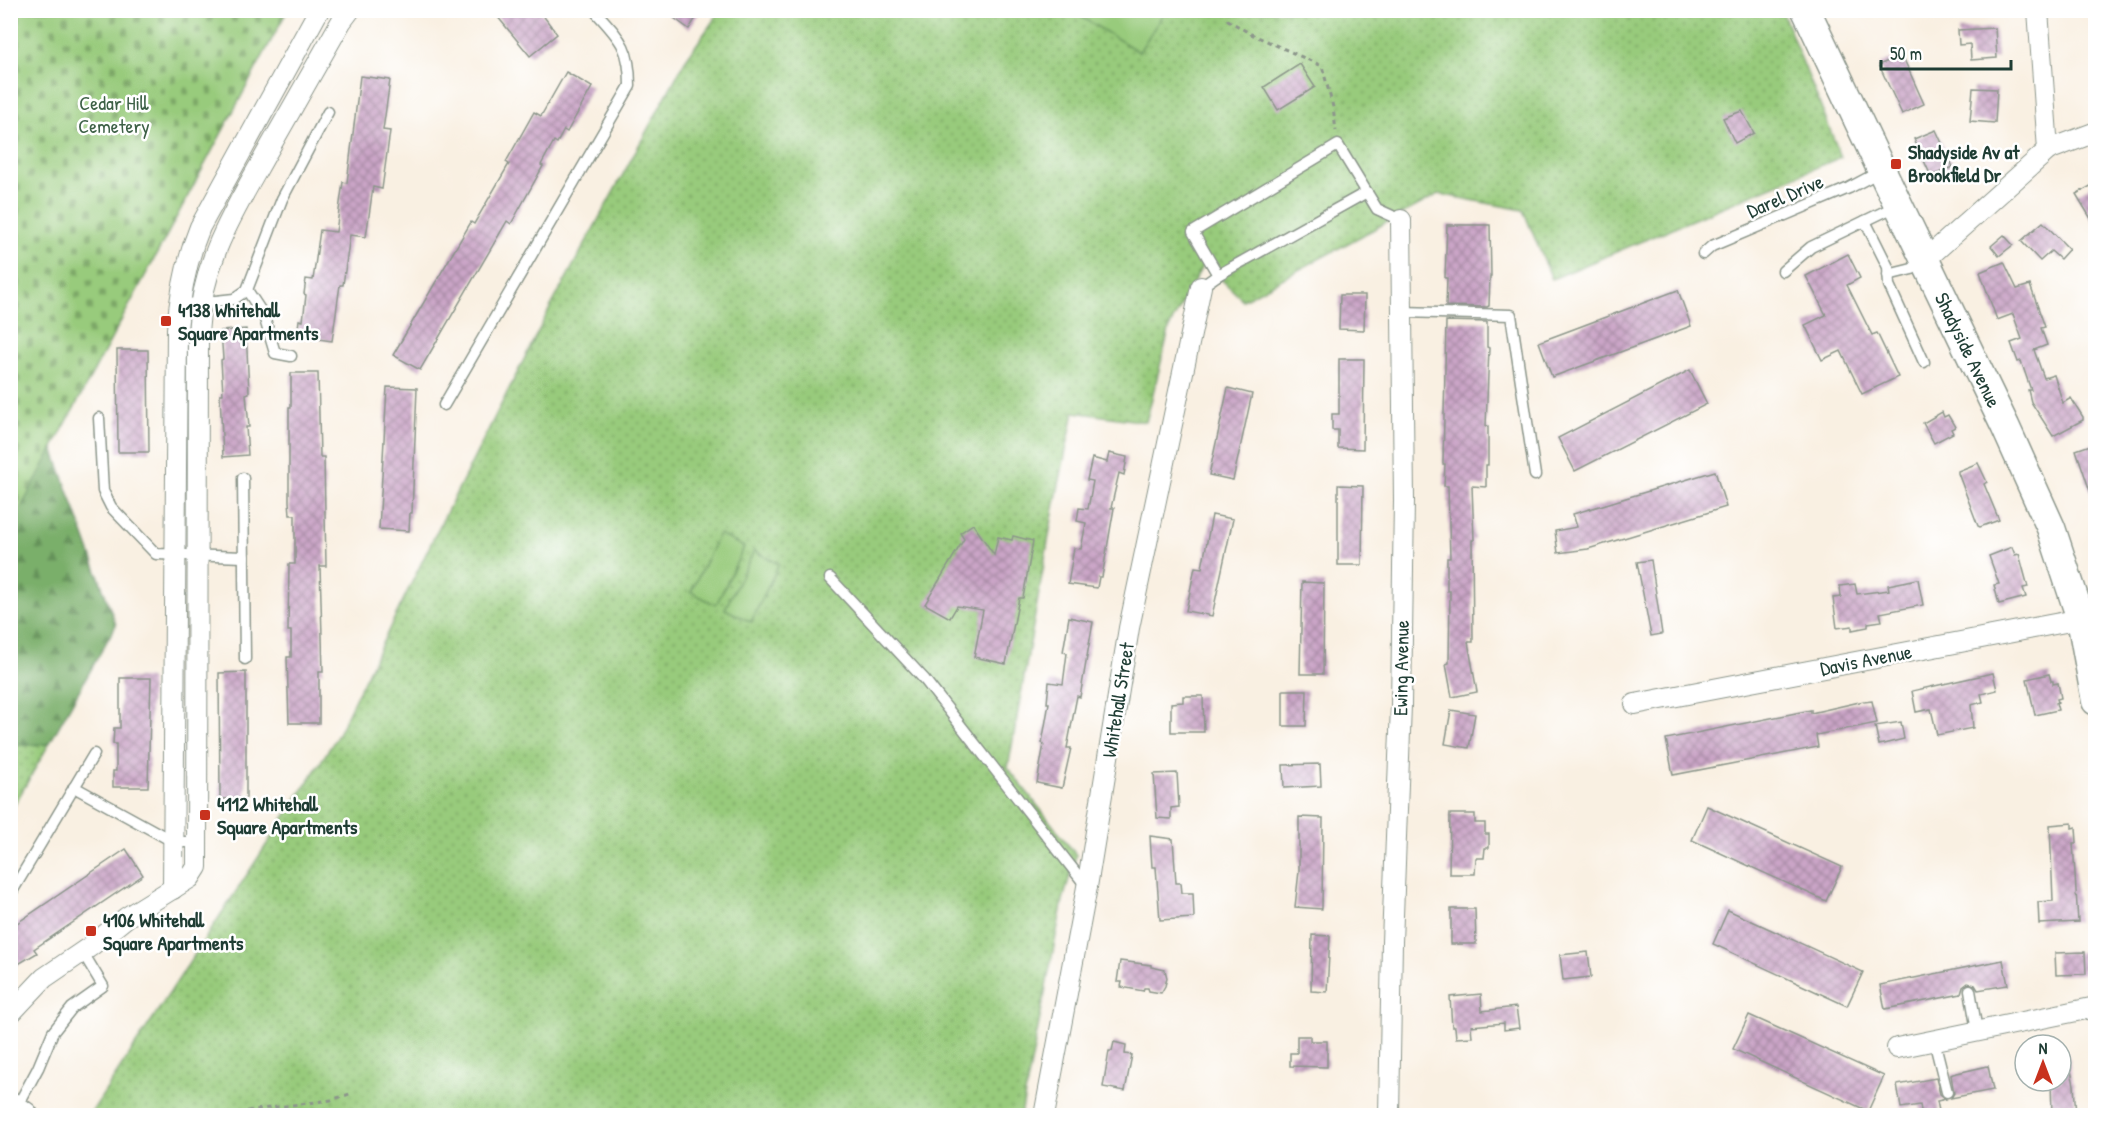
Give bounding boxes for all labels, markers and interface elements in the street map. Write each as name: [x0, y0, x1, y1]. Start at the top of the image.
scale bar: [1881, 33, 2012, 71]
text: 50 m: [1890, 41, 1922, 66]
park label: Cedar Hill Cemetery: [78, 89, 150, 139]
place label: Shadyside Av at Brookfield Dr: [1908, 138, 2020, 188]
marker: Shadyside Av at Brookfield Dr: [1889, 157, 1903, 171]
street label: Darel Drive: [1742, 167, 1827, 224]
street label: Shadyside Avenue: [1929, 288, 2008, 412]
place label: 4138 Whitehall Square Apartments: [178, 296, 319, 347]
marker: 4138 Whitehall Square Apartments: [159, 314, 173, 328]
street label: Ewing Avenue: [1386, 620, 1415, 716]
street label: Davis Avenue: [1818, 637, 1914, 682]
street label: Whitehall Street: [1095, 639, 1140, 759]
place label: 4112 Whitehall Square Apartments: [217, 790, 358, 841]
marker: 4112 Whitehall Square Apartments: [198, 808, 212, 822]
place label: 4106 Whitehall Square Apartments: [103, 906, 244, 957]
marker: 4106 Whitehall Square Apartments: [84, 924, 98, 938]
north arrow: [2013, 1033, 2073, 1093]
text: N: [2039, 1037, 2048, 1059]

